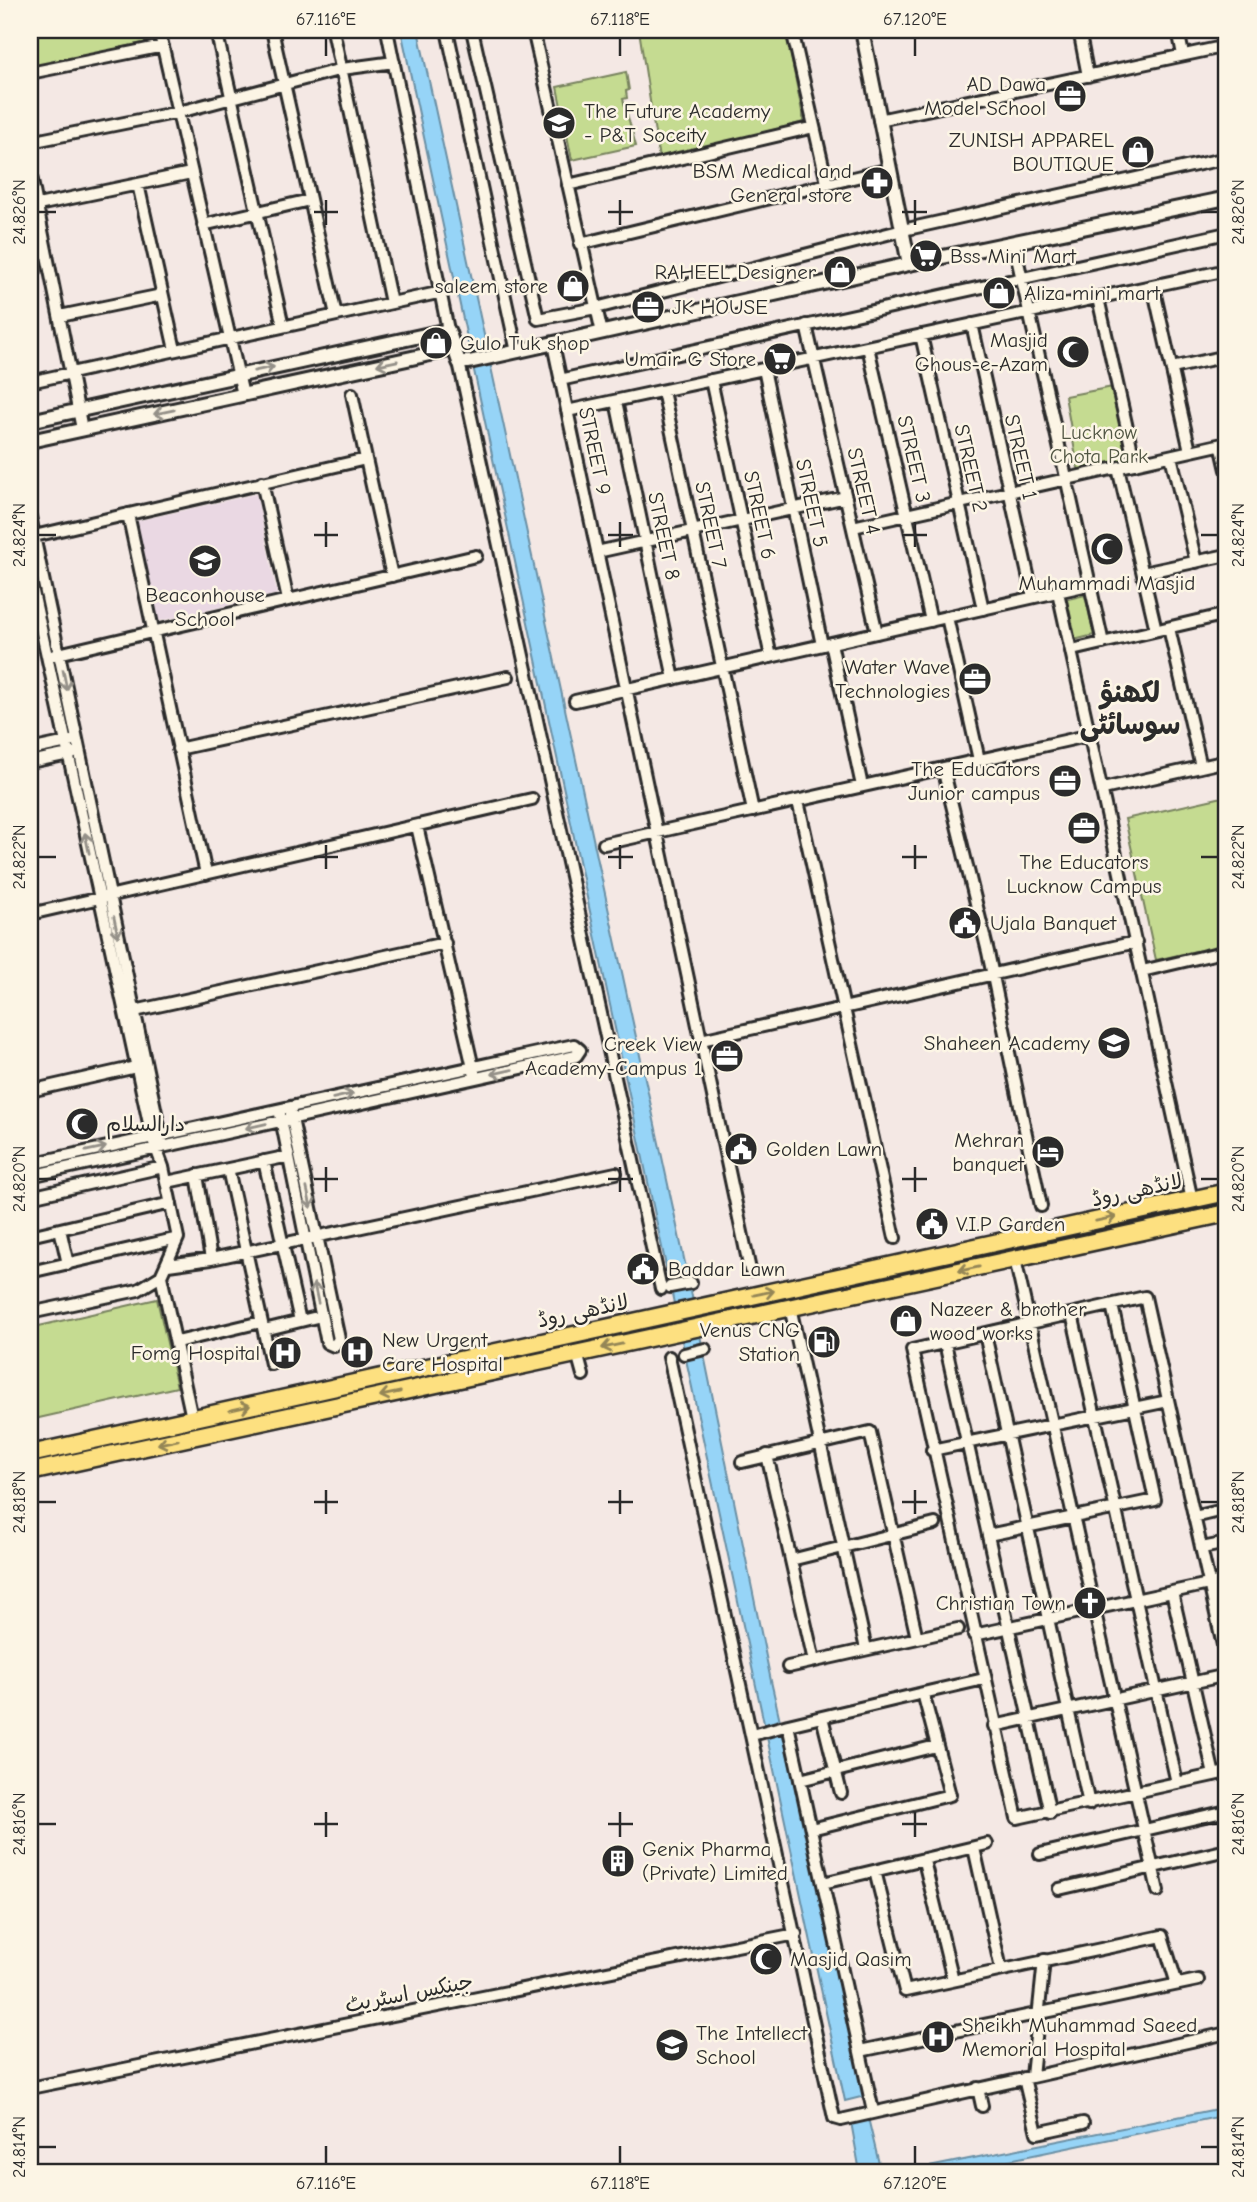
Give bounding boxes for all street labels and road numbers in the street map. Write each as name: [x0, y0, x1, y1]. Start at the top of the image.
street label: STREET 9: [574, 405, 616, 497]
street label: STREET 1: [1000, 412, 1042, 502]
street label: STREET 3: [892, 413, 936, 505]
street label: STREET 2: [949, 422, 993, 514]
street label: STREET 4: [842, 445, 886, 537]
street label: STREET 5: [791, 457, 833, 549]
street label: STREET 6: [739, 469, 781, 561]
street label: STREET 7: [690, 479, 732, 571]
street label: STREET 8: [643, 490, 685, 582]
street label: لانڈھی روڈ: [1089, 1169, 1185, 1213]
street label: لانڈھی روڈ: [535, 1290, 631, 1334]
street label: جینکس اسٹریٹ: [343, 1969, 475, 2017]

